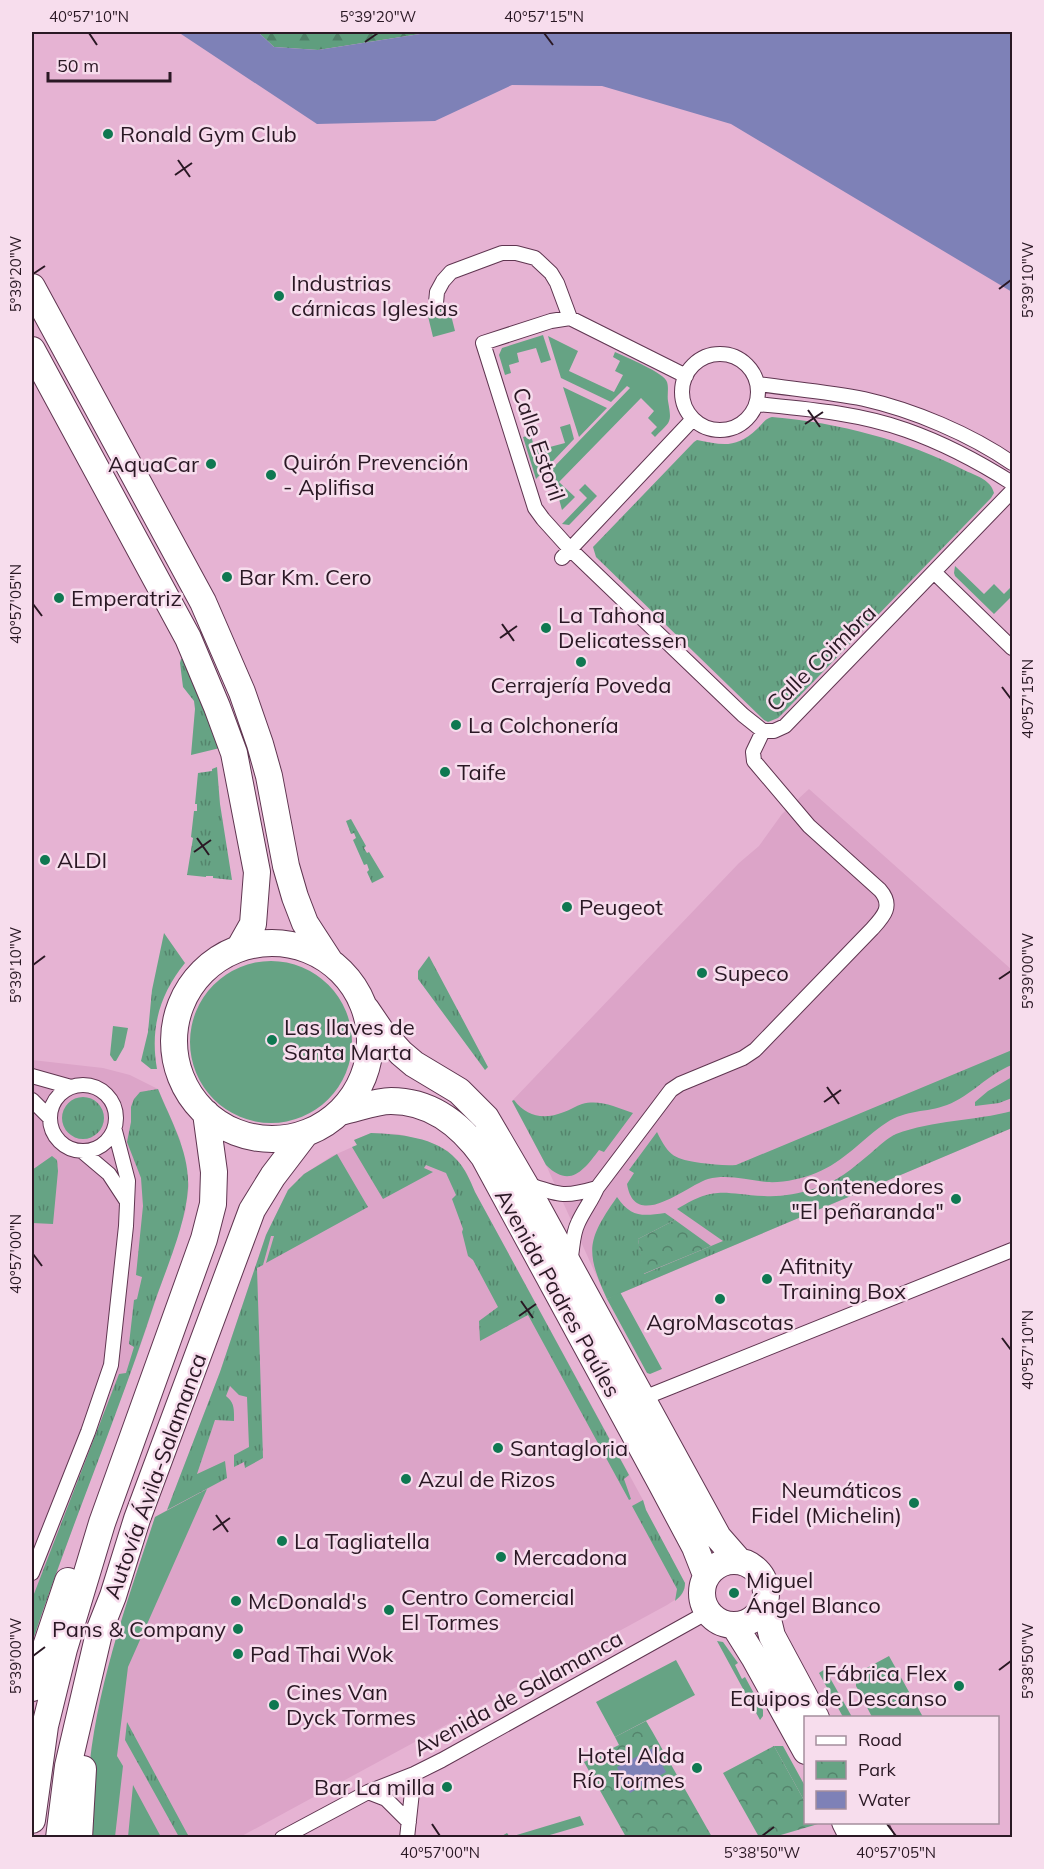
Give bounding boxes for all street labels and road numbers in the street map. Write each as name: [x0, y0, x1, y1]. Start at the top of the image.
street label: Calle Estoril: [507, 384, 571, 504]
street label: Calle Coimbra: [760, 599, 882, 717]
street label: Avenida Padres Paúles: [489, 1184, 627, 1402]
street label: Autovía Ávila-Salamanca: [97, 1349, 213, 1603]
street label: Avenida de Salamanca: [408, 1624, 628, 1762]

